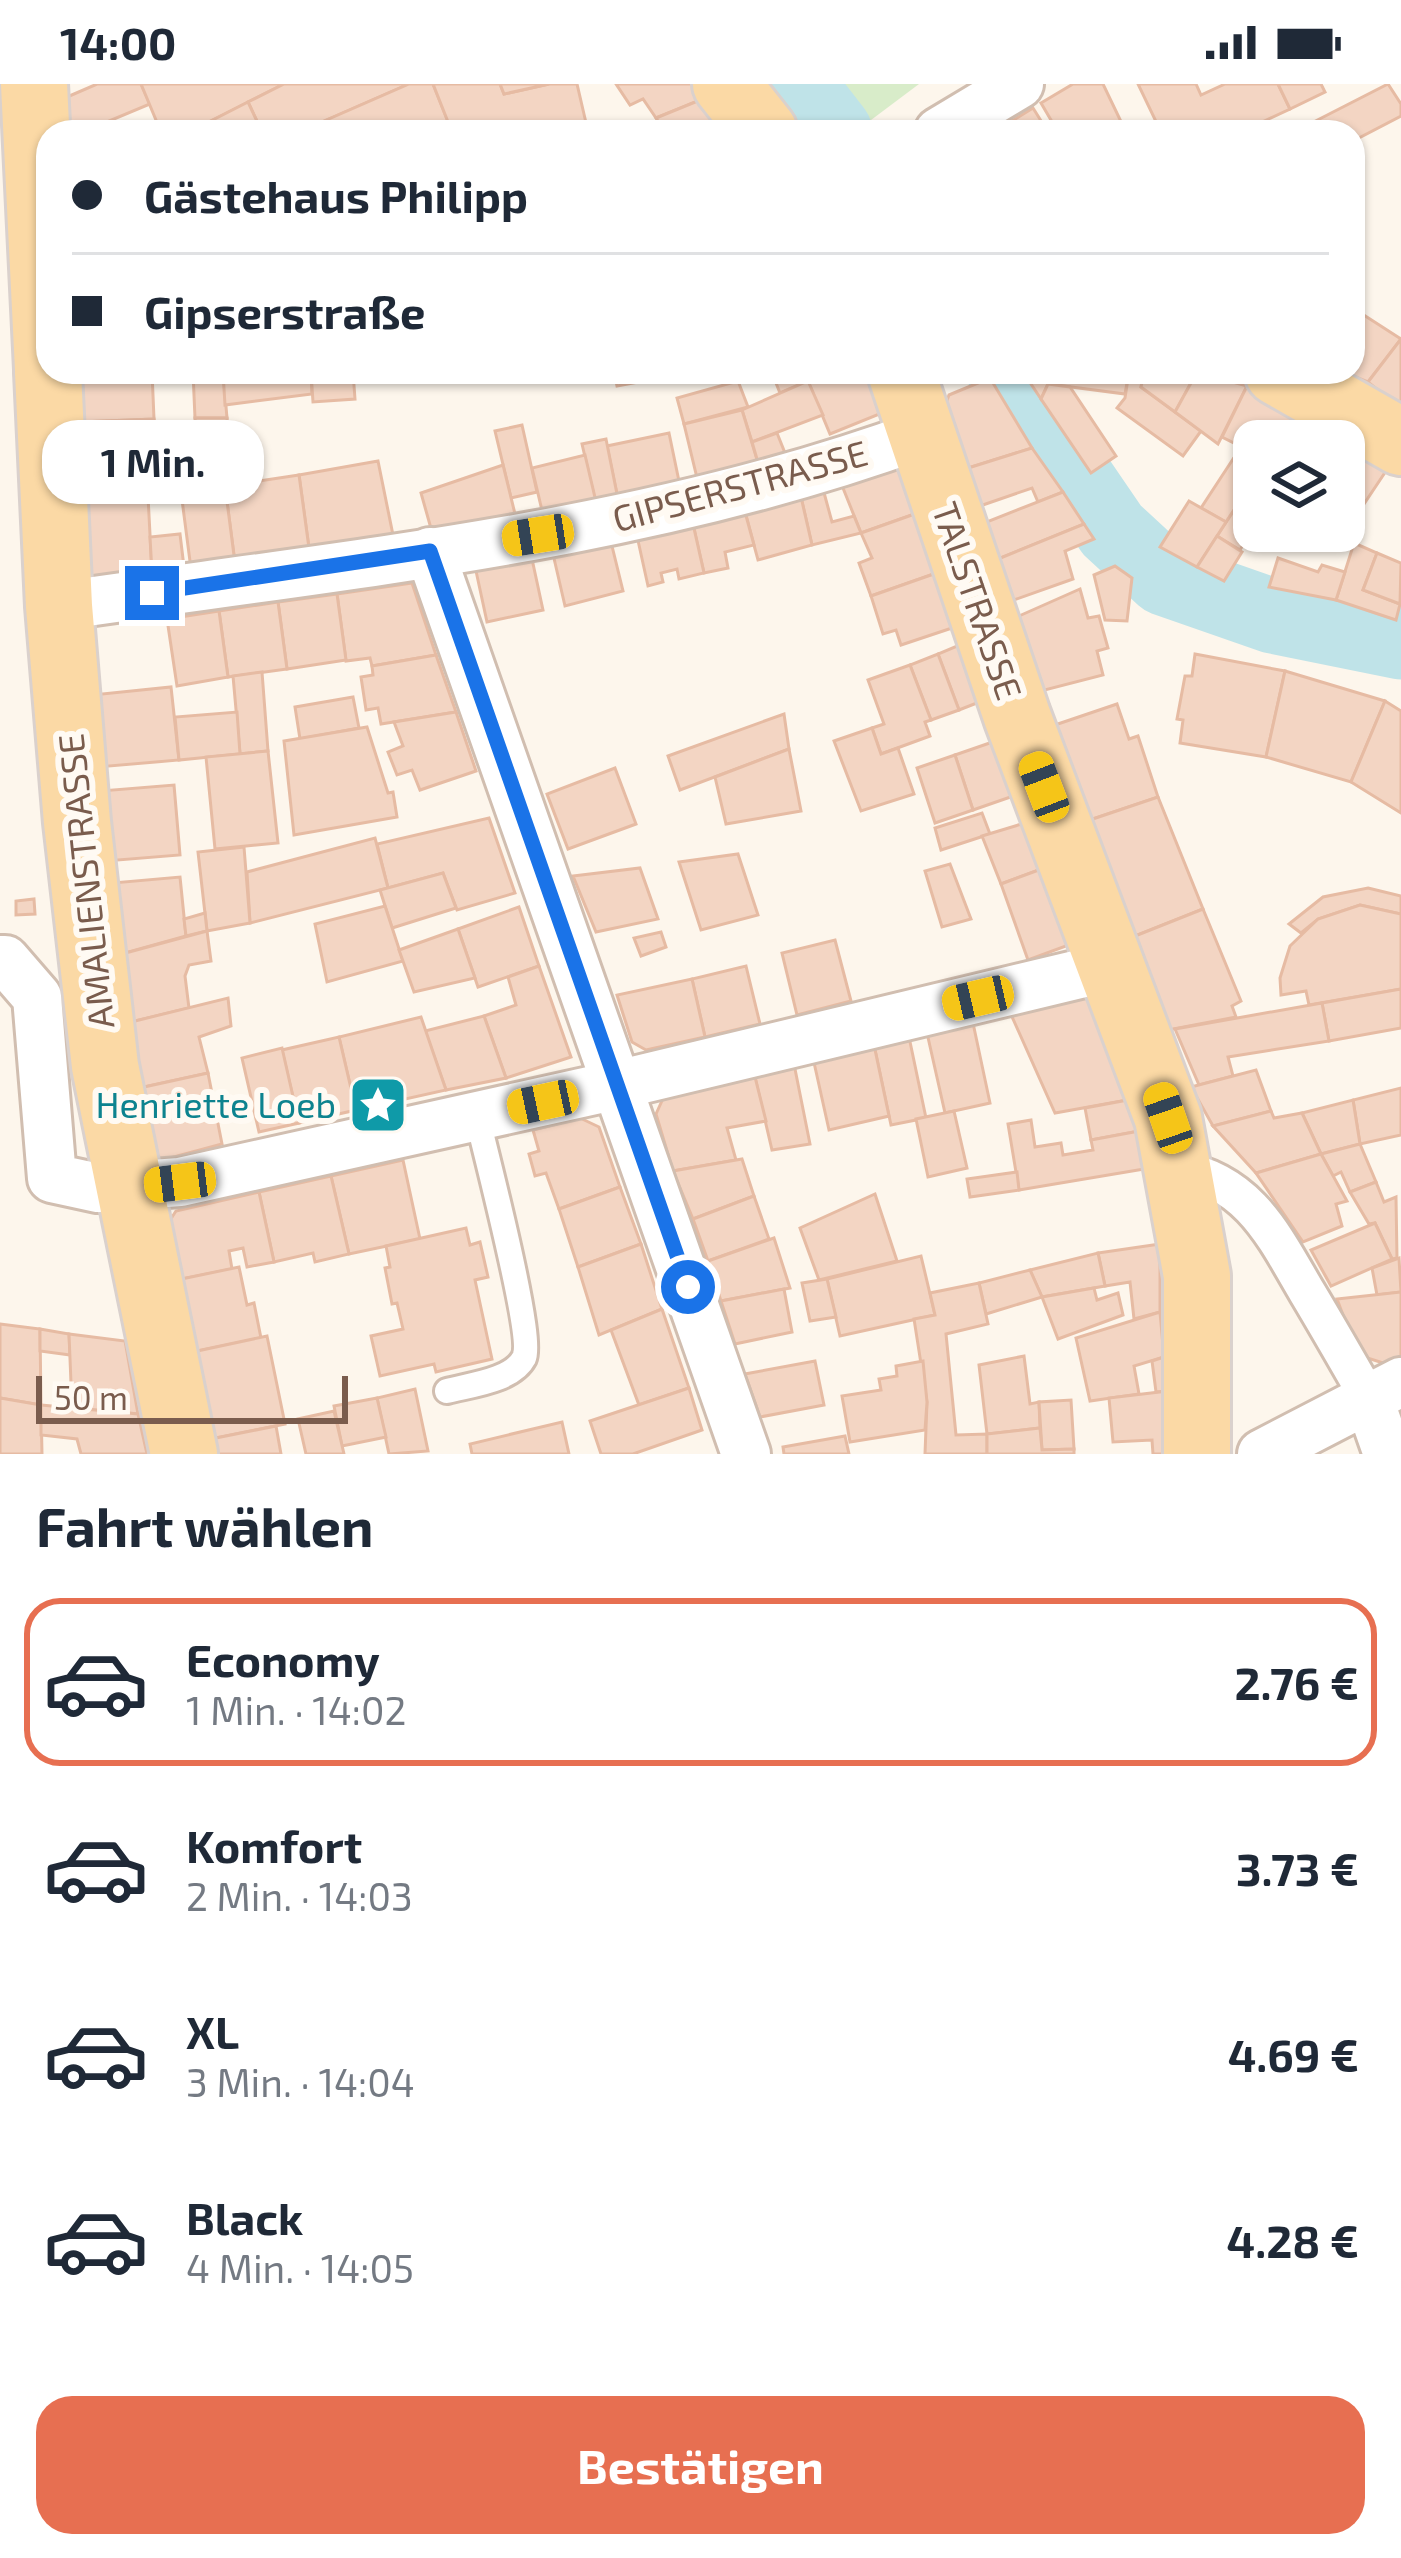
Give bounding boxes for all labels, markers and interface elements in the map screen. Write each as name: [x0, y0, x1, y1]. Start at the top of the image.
text: 14:00: [60, 15, 176, 69]
text: Gästehaus Philipp: [144, 168, 528, 222]
text: Gipserstraße: [144, 284, 425, 338]
callout: 1 Min.: [41, 419, 263, 503]
map controls: [1233, 420, 1365, 552]
button: layers: [1233, 420, 1365, 552]
street label: GIPSERSTRASSE: [607, 430, 872, 539]
text: 1 Min.: [101, 438, 205, 485]
street label: TALSTRASSE: [925, 496, 1032, 705]
car: [500, 512, 576, 558]
route end: [125, 566, 179, 620]
street label: AMALIENSTRASSE: [48, 732, 121, 1031]
car: [1014, 747, 1074, 827]
car: [939, 972, 1017, 1024]
place icon: Henriette Loeb: [347, 1074, 409, 1136]
car: [504, 1077, 582, 1127]
car: [1139, 1078, 1197, 1158]
place label: Henriette Loeb: [95, 1082, 336, 1125]
car: [142, 1160, 218, 1204]
route start: [661, 1260, 715, 1314]
scale bar: [36, 1370, 348, 1423]
text: 50 m: [54, 1377, 128, 1417]
text: Fahrt wählen: [36, 1493, 374, 1558]
icon: car: [42, 1628, 150, 1736]
text: Economy: [186, 1632, 380, 1686]
text: 2.76 €: [1234, 1655, 1359, 1709]
text: 1 Min. · 14:02: [186, 1686, 406, 1733]
icon: car: [42, 1814, 150, 1922]
text: Komfort: [186, 1818, 362, 1872]
text: 3.73 €: [1236, 1841, 1359, 1895]
text: 2 Min. · 14:03: [186, 1872, 413, 1919]
icon: car: [42, 2000, 150, 2108]
text: XL: [186, 2004, 239, 2058]
text: 4.69 €: [1228, 2027, 1359, 2081]
text: 3 Min. · 14:04: [186, 2058, 415, 2105]
icon: car: [42, 2186, 150, 2294]
text: Black: [186, 2190, 303, 2244]
text: 4.28 €: [1227, 2213, 1359, 2267]
text: 4 Min. · 14:05: [186, 2244, 414, 2291]
button: Bestätigen: [36, 2396, 1365, 2534]

